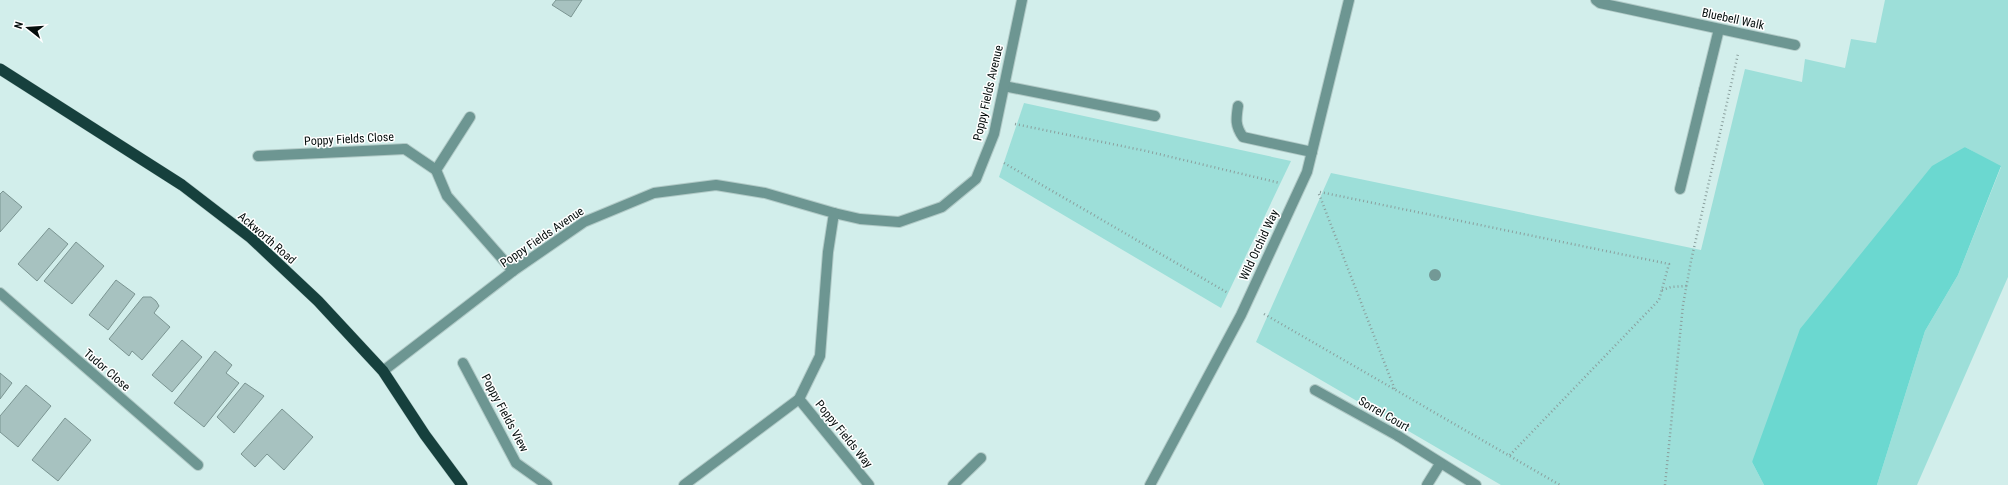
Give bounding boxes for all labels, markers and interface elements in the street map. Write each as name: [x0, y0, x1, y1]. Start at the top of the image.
street label: Bluebell Walk: [1701, 6, 1766, 33]
north arrow: [8, 8, 48, 48]
text: N: [12, 20, 26, 30]
street label: Poppy Fields Avenue: [970, 43, 1006, 142]
street label: Poppy Fields Close: [304, 130, 395, 148]
street label: Poppy Fields Avenue: [498, 204, 587, 270]
street label: Wild Orchid Way: [1236, 207, 1282, 283]
street label: Ackworth Road: [235, 209, 299, 267]
street label: Tudor Close: [81, 346, 133, 394]
street label: Poppy Fields View: [479, 372, 531, 454]
street label: Sorrel Court: [1356, 394, 1412, 434]
street label: Poppy Fields Way: [813, 397, 875, 471]

